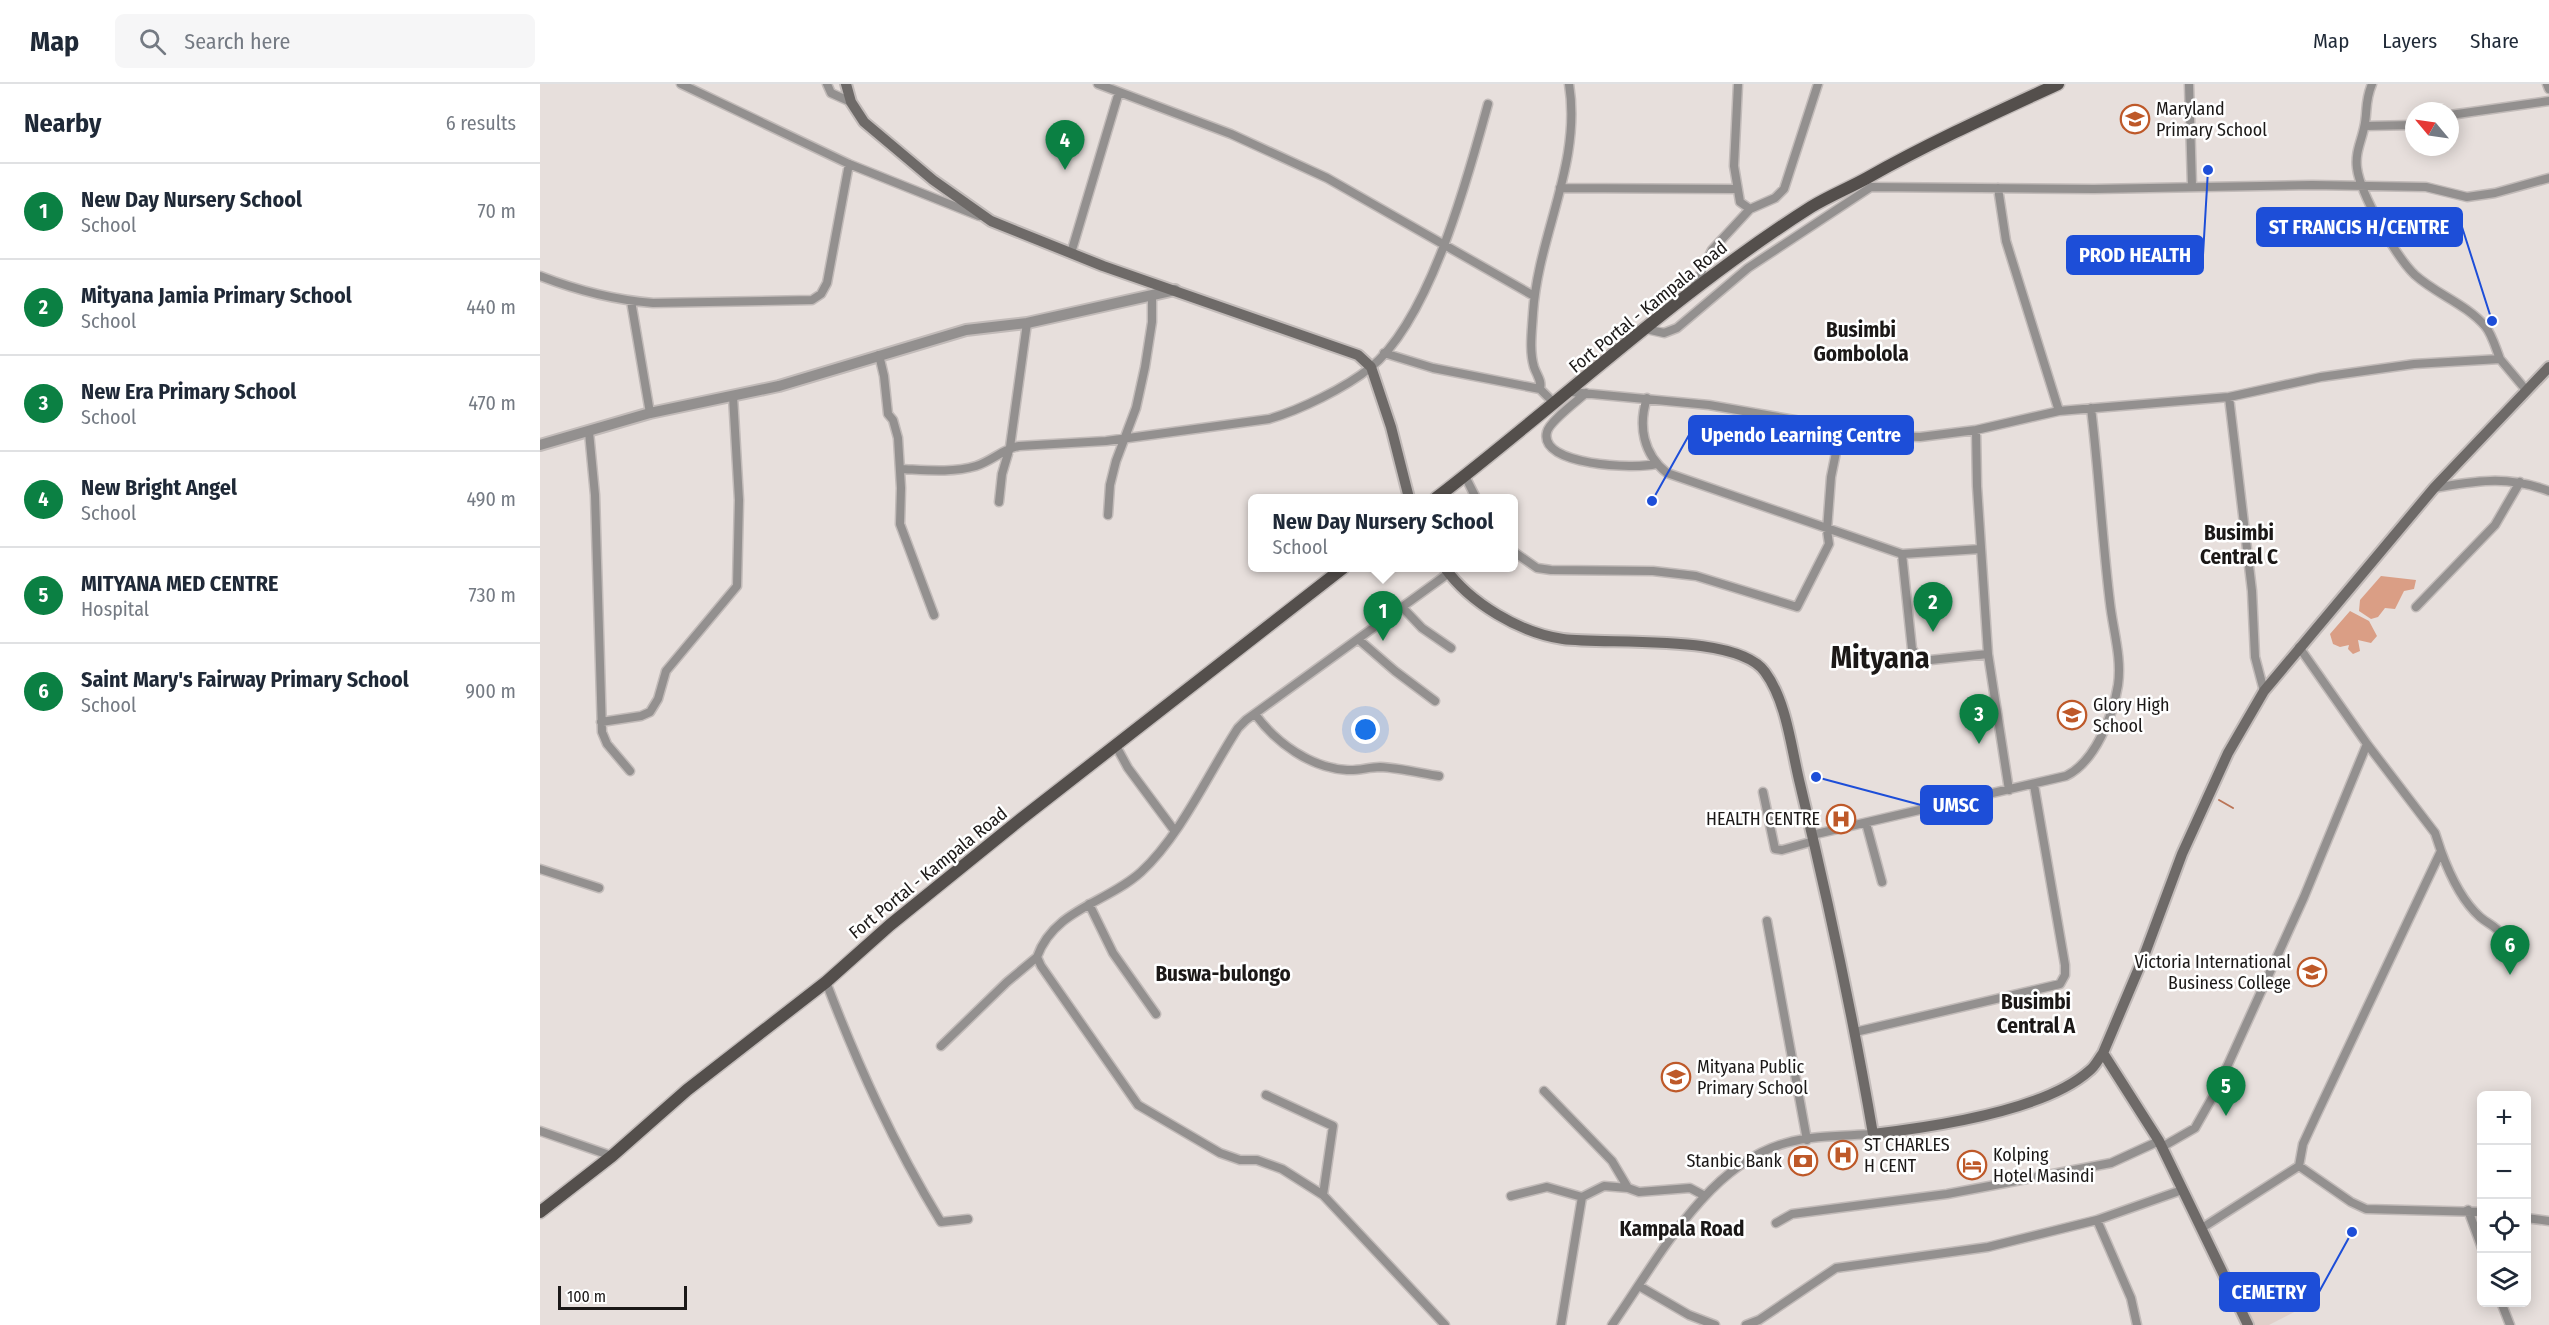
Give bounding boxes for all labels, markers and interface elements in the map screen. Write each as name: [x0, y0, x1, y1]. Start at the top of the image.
search box: [115, 14, 535, 68]
text: Map: [30, 25, 79, 58]
icon: search: [136, 25, 169, 58]
text: Search here: [184, 28, 290, 55]
text: Map: [2313, 28, 2349, 54]
text: Layers: [2382, 28, 2437, 54]
text: Share: [2470, 28, 2519, 54]
place label: Maryland Primary School: [2156, 98, 2267, 141]
north arrow: [2405, 102, 2459, 156]
school or university icon: Maryland Primary School: [2119, 103, 2151, 135]
text: Nearby: [24, 108, 101, 139]
text: 6 results: [446, 111, 516, 135]
pin: 4: [1046, 120, 1084, 170]
text: New Day Nursery School: [81, 186, 302, 213]
text: 1: [39, 199, 48, 223]
text: 70 m: [478, 199, 516, 223]
callout: ST FRANCIS H/CENTRE: [2257, 208, 2462, 246]
text: School: [81, 213, 136, 237]
text: ST FRANCIS H/CENTRE: [2269, 215, 2449, 239]
street label: Fort Portal - Kampala Road: [1564, 236, 1732, 378]
callout: PROD HEALTH: [2067, 236, 2203, 274]
text: PROD HEALTH: [2079, 243, 2191, 267]
text: Mityana Jamia Primary School: [81, 282, 352, 309]
text: 2: [39, 295, 48, 319]
text: 440 m: [466, 295, 516, 319]
text: School: [81, 309, 136, 333]
district label: Busimbi Gombolola: [1813, 317, 1909, 367]
text: New Era Primary School: [81, 378, 296, 405]
text: 3: [39, 391, 48, 415]
text: 470 m: [468, 391, 516, 415]
text: School: [81, 405, 136, 429]
callout: Upendo Learning Centre: [1689, 416, 1913, 454]
text: Upendo Learning Centre: [1701, 423, 1901, 447]
text: New Bright Angel: [81, 474, 237, 501]
text: 4: [38, 487, 49, 511]
text: 490 m: [466, 487, 516, 511]
popup: [1248, 494, 1518, 572]
text: School: [81, 501, 136, 525]
text: New Day Nursery School: [1273, 508, 1493, 535]
district label: Busimbi Central C: [2200, 520, 2278, 570]
text: School: [1273, 535, 1328, 559]
text: MITYANA MED CENTRE: [81, 570, 279, 597]
pin: 2: [1914, 582, 1952, 632]
text: 5: [39, 583, 48, 607]
text: 730 m: [469, 583, 516, 607]
pin: 1: [1364, 592, 1402, 641]
text: Hospital: [81, 597, 149, 621]
district label: Mityana: [1830, 640, 1930, 676]
text: Saint Mary's Fairway Primary School: [81, 666, 409, 693]
text: 6: [38, 679, 49, 703]
text: 900 m: [465, 679, 516, 703]
text: School: [81, 693, 136, 717]
pin: 3: [1960, 694, 1998, 744]
place label: Glory High School: [2093, 694, 2169, 737]
school or university icon: Glory High School: [2056, 699, 2088, 731]
your location: [1351, 715, 1380, 744]
callout: UMSC: [1921, 786, 1992, 824]
text: UMSC: [1933, 793, 1980, 817]
street label: Fort Portal - Kampala Road: [844, 802, 1012, 944]
hospital icon: HEALTH CENTRE: [1825, 803, 1857, 835]
place label: HEALTH CENTRE: [1706, 808, 1820, 830]
pin: 6: [2490, 926, 2530, 975]
place label: Victoria International Business College: [2135, 951, 2291, 994]
school or university icon: Victoria International Business College: [2296, 956, 2328, 988]
district label: Buswa-bulongo: [1155, 961, 1291, 987]
district label: Busimbi Central A: [1997, 989, 2076, 1039]
place label: Mityana Public Primary School: [1697, 1056, 1808, 1099]
school or university icon: Mityana Public Primary School: [1660, 1061, 1692, 1093]
pin: 5: [2206, 1066, 2246, 1116]
map controls: [2477, 1091, 2531, 1307]
button: +: [2477, 1091, 2531, 1145]
place label: ST CHARLES H CENT: [1864, 1134, 1950, 1177]
hospital icon: ST CHARLES H CENT: [1827, 1139, 1859, 1171]
place label: Kolping Hotel Masindi: [1993, 1144, 2094, 1187]
bank icon: Stanbic Bank: [1787, 1145, 1819, 1177]
button: −: [2477, 1145, 2531, 1199]
hotel icon: Kolping Hotel Masindi: [1956, 1149, 1988, 1181]
place label: Stanbic Bank: [1686, 1150, 1783, 1172]
button: locate: [2477, 1199, 2531, 1253]
district label: Kampala Road: [1620, 1216, 1744, 1242]
button: layers: [2477, 1253, 2531, 1307]
callout: CEMETRY: [2220, 1273, 2319, 1311]
text: CEMETRY: [2231, 1280, 2308, 1304]
scale bar: [558, 1283, 687, 1310]
text: 100 m: [567, 1287, 606, 1306]

